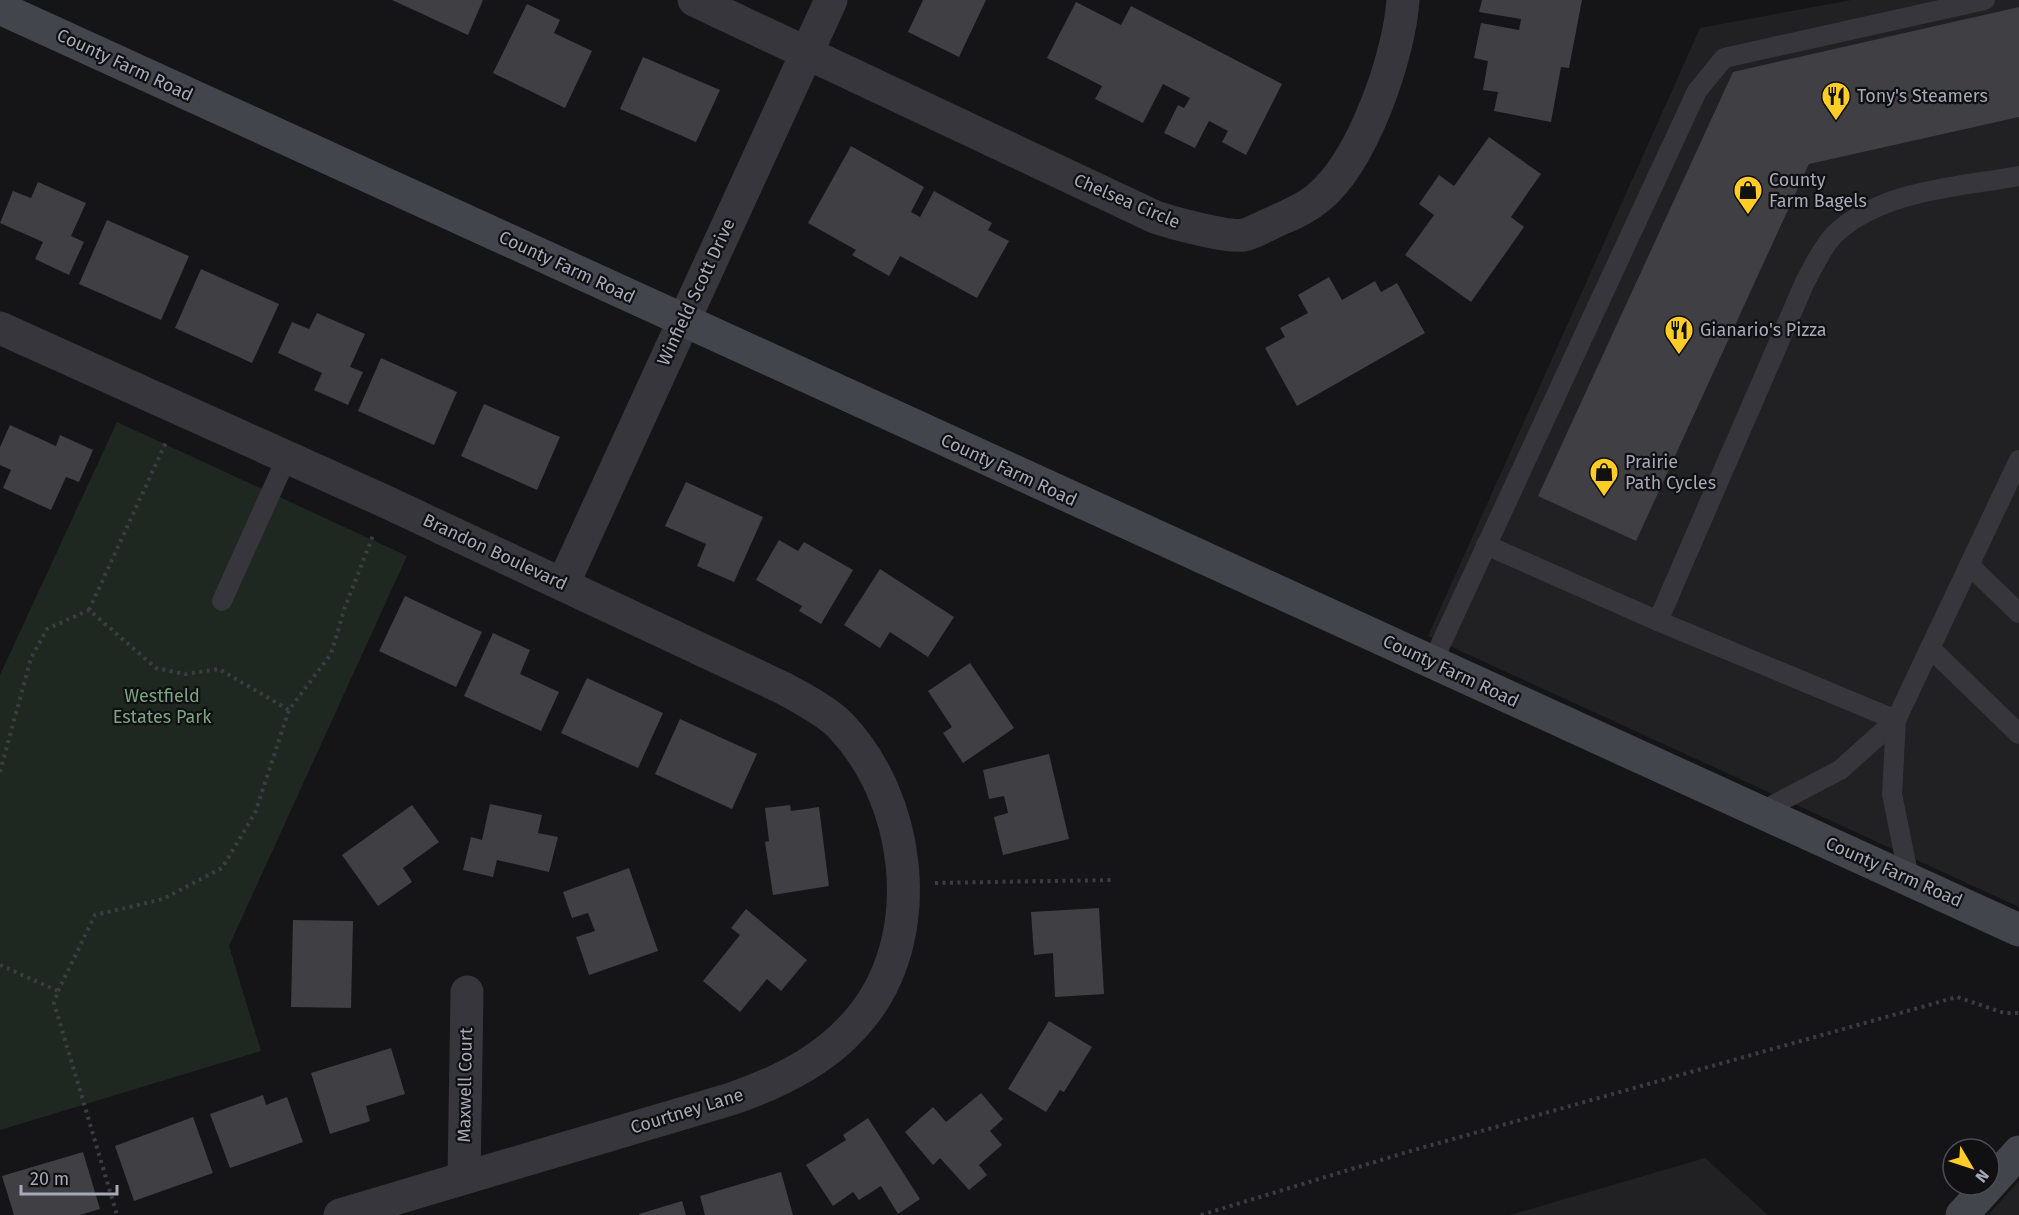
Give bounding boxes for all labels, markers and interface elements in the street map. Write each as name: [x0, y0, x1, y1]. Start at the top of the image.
street label: County Farm Road: [54, 24, 196, 106]
restaurant icon: Tony's Steamers: [1820, 80, 1852, 122]
place label: Tony's Steamers: [1857, 85, 1988, 107]
street label: Chelsea Circle: [1071, 169, 1183, 233]
place label: County Farm Bagels: [1769, 169, 1867, 212]
shop icon: County Farm Bagels: [1732, 174, 1764, 216]
street label: Winfield Scott Drive: [652, 215, 740, 369]
street label: County Farm Road: [496, 226, 638, 308]
restaurant icon: Gianario's Pizza: [1663, 314, 1695, 356]
place label: Gianario's Pizza: [1700, 319, 1827, 341]
street label: County Farm Road: [938, 429, 1080, 511]
place label: Prairie Path Cycles: [1625, 451, 1716, 494]
shop icon: Prairie Path Cycles: [1588, 456, 1620, 498]
street label: Brandon Boulevard: [419, 509, 571, 595]
street label: County Farm Road: [1380, 630, 1522, 712]
park label: Westfield Estates Park: [113, 685, 212, 728]
street label: County Farm Road: [1822, 832, 1966, 912]
street label: Maxwell Court: [453, 1027, 477, 1143]
street label: Courtney Lane: [628, 1083, 746, 1139]
north arrow: [1941, 1137, 2001, 1197]
scale bar: [21, 1158, 117, 1196]
text: N: [1972, 1166, 1993, 1186]
text: 20 m: [30, 1168, 69, 1190]

